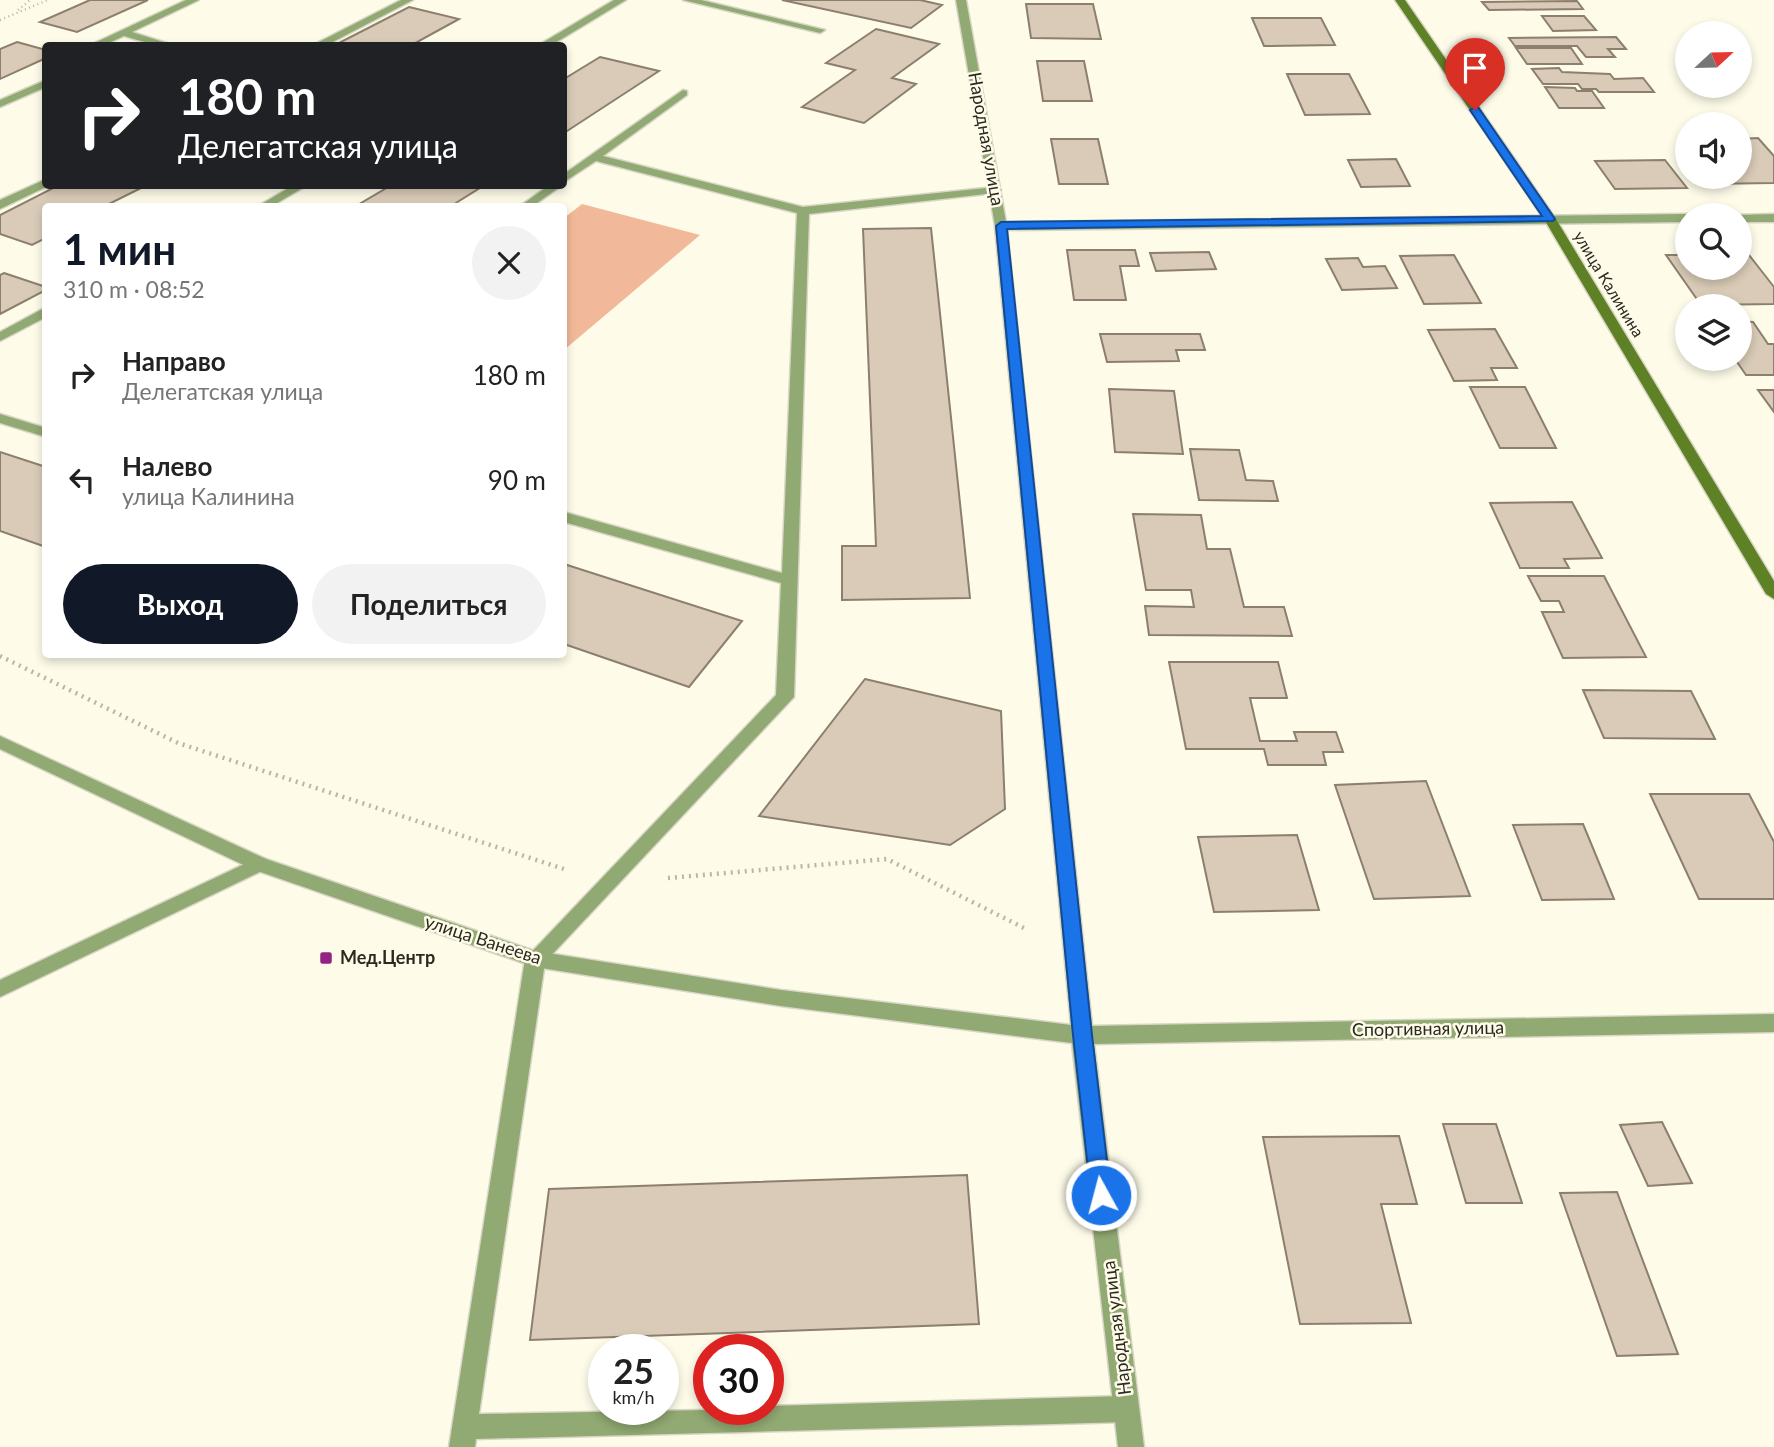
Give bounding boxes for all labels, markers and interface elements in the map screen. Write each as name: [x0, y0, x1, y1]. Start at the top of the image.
north arrow: [1675, 21, 1752, 98]
map controls: [1675, 21, 1752, 371]
pin: [1445, 38, 1505, 110]
icon: arrive: [1456, 49, 1494, 87]
text: 180 m: [178, 67, 316, 125]
icon: right: [63, 70, 154, 161]
street label: Народная улица: [964, 70, 1010, 207]
button: sound: [1675, 112, 1752, 189]
text: Делегатская улица: [178, 126, 458, 165]
button: search: [1675, 203, 1752, 280]
text: 1 мин: [63, 224, 176, 274]
button: close: [472, 226, 546, 300]
street label: улица Калинина: [1570, 227, 1649, 340]
text: 310 m · 08:52: [63, 275, 205, 303]
button: layers: [1675, 294, 1752, 371]
text: Направо: [122, 345, 226, 377]
icon: right: [63, 356, 101, 394]
text: 180 m: [473, 359, 546, 391]
text: Делегатская улица: [122, 377, 323, 405]
text: Налево: [122, 450, 212, 482]
icon: left: [63, 461, 101, 499]
text: 90 m: [488, 464, 546, 496]
text: улица Калинина: [122, 482, 295, 510]
button: Выход: [63, 564, 298, 644]
button: Поделиться: [312, 564, 546, 644]
street label: улица Ванеева: [422, 910, 544, 968]
place label: Мед.Центр: [340, 946, 435, 968]
marker: Мед.Центр: [318, 950, 334, 966]
street label: Спортивная улица: [1352, 1016, 1504, 1040]
position arrow: [1064, 1158, 1138, 1232]
street label: Народная улица: [1097, 1260, 1135, 1397]
speed limit sign: 30: [693, 1334, 784, 1425]
text: 25: [613, 1349, 654, 1391]
text: km/h: [612, 1386, 655, 1408]

